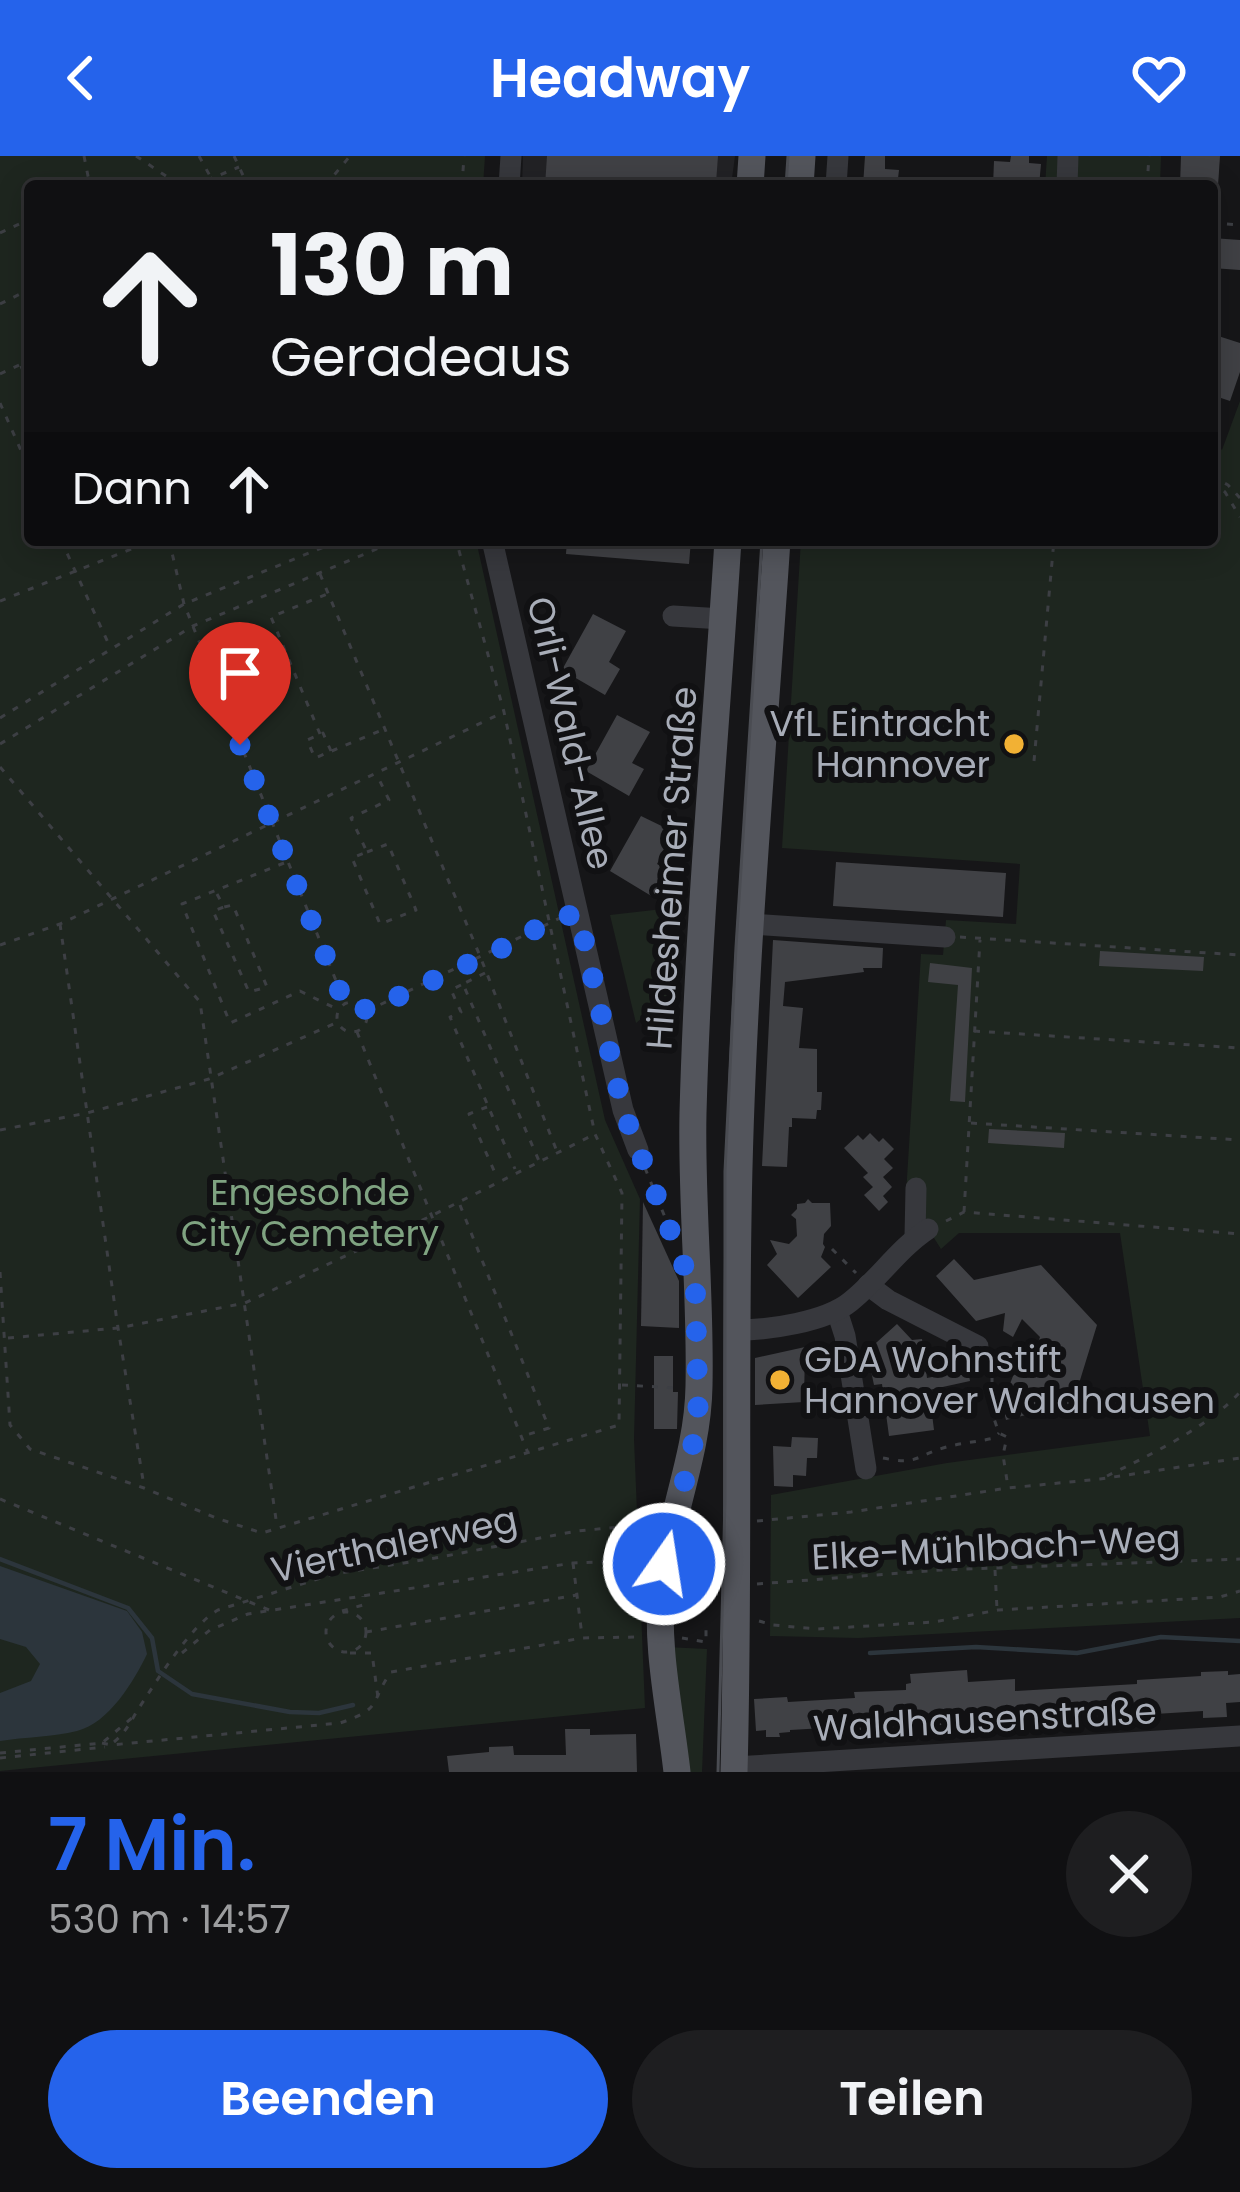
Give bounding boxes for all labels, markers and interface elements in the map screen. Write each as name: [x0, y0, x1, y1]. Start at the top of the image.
text: Headway: [490, 40, 750, 116]
icon: back: [48, 45, 114, 111]
icon: heart: [1126, 45, 1192, 111]
text: 130 m: [270, 207, 514, 324]
icon: ahead: [72, 228, 228, 384]
text: Geradeaus: [270, 319, 571, 395]
icon: ahead: [216, 456, 282, 522]
text: Dann: [72, 457, 192, 520]
street label: Orli-Wald-Allee: [514, 592, 627, 874]
pin: [189, 622, 291, 745]
icon: arrive: [207, 640, 273, 706]
street label: Hildesheimer Straße: [633, 685, 710, 1051]
place label: VfL Eintracht Hannover: [769, 698, 990, 790]
marker: VfL Eintracht Hannover: [1001, 731, 1027, 757]
park label: Engesohde City Cemetery: [181, 1167, 439, 1259]
place label: GDA Wohnstift Hannover Waldhausen: [804, 1334, 1215, 1426]
marker: GDA Wohnstift Hannover Waldhausen: [767, 1367, 793, 1393]
street label: Vierthalerweg: [266, 1494, 522, 1595]
position arrow: [601, 1501, 727, 1627]
street label: Elke-Mühlbach-Weg: [810, 1512, 1182, 1583]
street label: Waldhausenstraße: [812, 1685, 1158, 1754]
text: 7 Min.: [48, 1794, 256, 1895]
button: close: [1066, 1811, 1192, 1937]
text: 530 m · 14:57: [48, 1892, 291, 1947]
button: Beenden: [48, 2030, 608, 2168]
button: Teilen: [632, 2030, 1192, 2168]

